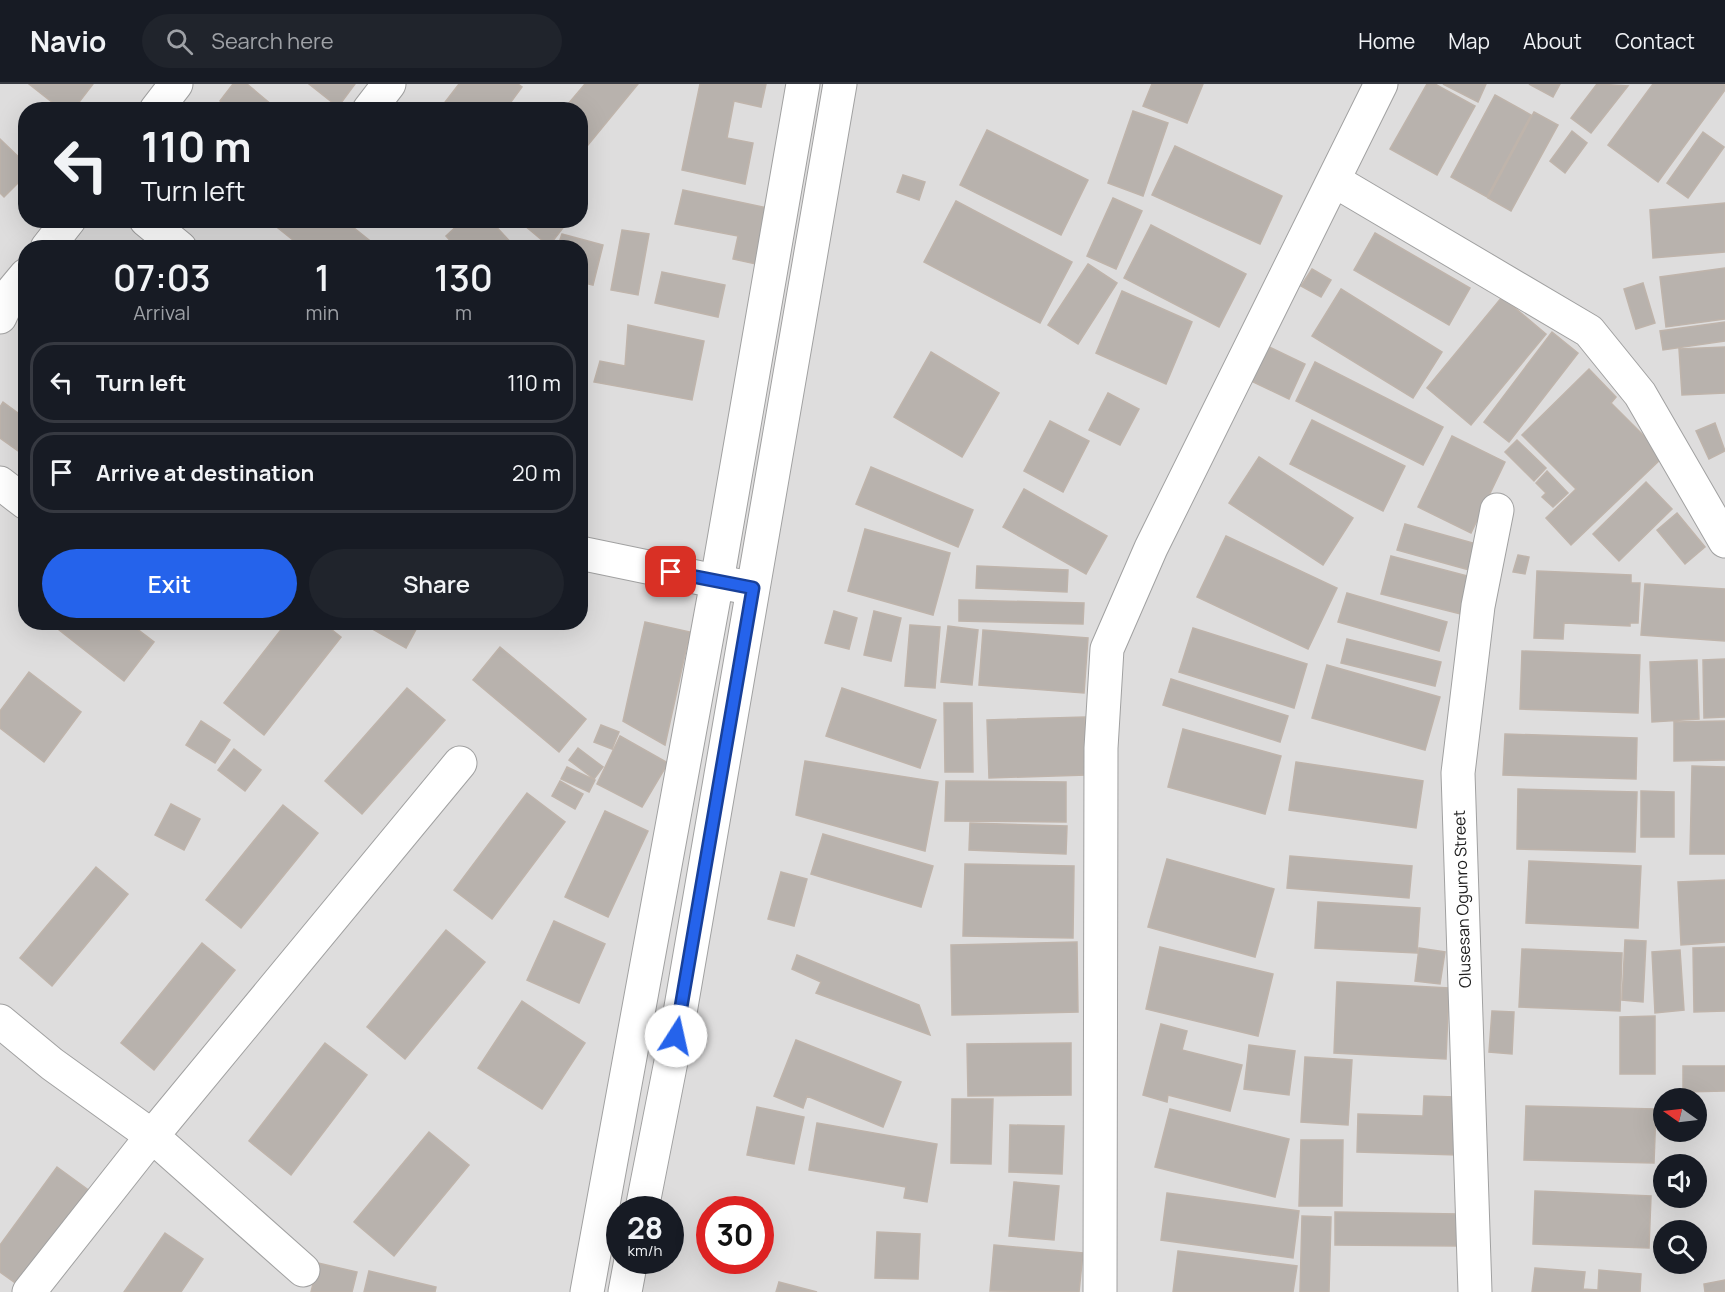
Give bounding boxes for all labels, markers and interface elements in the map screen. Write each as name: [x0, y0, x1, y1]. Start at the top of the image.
search box: [142, 14, 562, 68]
text: Navio: [30, 22, 106, 60]
icon: search: [163, 25, 196, 58]
text: Search here: [211, 26, 334, 56]
text: Home: [1358, 27, 1415, 55]
text: Map: [1448, 27, 1490, 55]
text: About: [1523, 27, 1582, 55]
text: Contact: [1615, 27, 1695, 55]
text: 110 m: [141, 117, 252, 175]
icon: left: [42, 126, 120, 204]
text: Turn left: [141, 172, 245, 209]
text: 07:03: [113, 253, 210, 302]
text: 1: [315, 253, 330, 302]
text: 130: [434, 253, 493, 302]
text: Arrival: [133, 299, 190, 326]
text: min: [306, 299, 339, 326]
text: m: [455, 299, 472, 326]
icon: left: [45, 366, 78, 399]
text: Turn left: [96, 368, 186, 398]
text: 110 m: [507, 368, 561, 398]
icon: arrive: [45, 456, 78, 489]
text: Arrive at destination: [96, 458, 314, 488]
text: 20 m: [512, 458, 561, 488]
pin: [645, 546, 696, 597]
button: Exit: [42, 549, 297, 618]
button: Share: [309, 549, 564, 618]
icon: arrive: [654, 555, 687, 588]
street label: Olusesan Ogunro Street: [1448, 810, 1476, 988]
position arrow: [644, 1004, 708, 1068]
north arrow: [1653, 1088, 1707, 1142]
map controls: [1653, 1088, 1707, 1274]
button: sound: [1653, 1154, 1707, 1208]
speed limit sign: 30: [696, 1196, 774, 1274]
text: 28: [627, 1207, 663, 1248]
button: search: [1653, 1220, 1707, 1274]
text: km/h: [628, 1240, 662, 1261]

